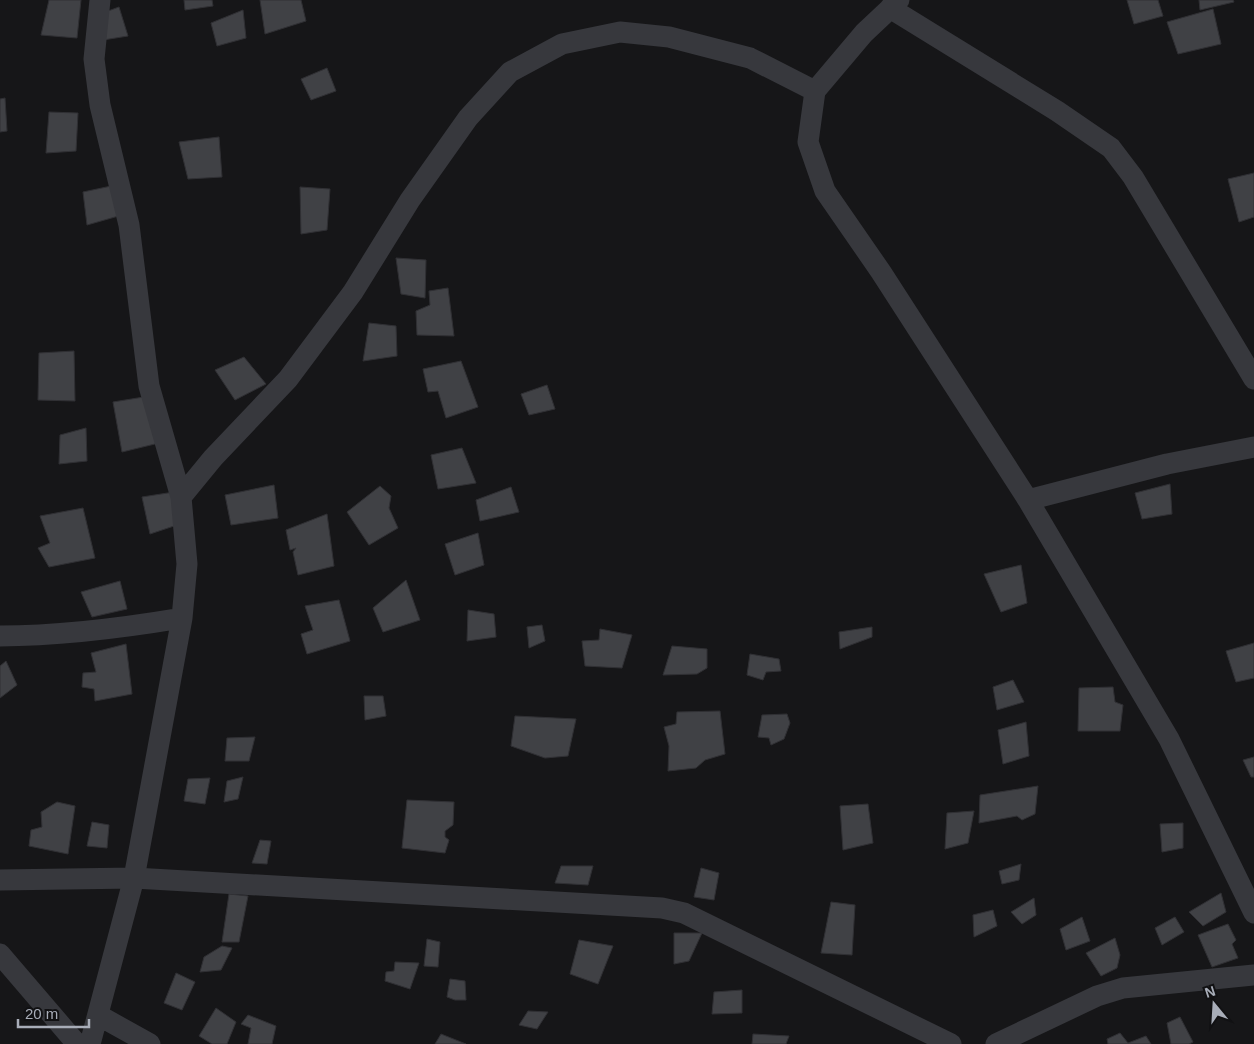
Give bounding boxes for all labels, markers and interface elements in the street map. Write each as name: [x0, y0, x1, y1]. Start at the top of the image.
north arrow: [1189, 979, 1239, 1029]
text: N: [1203, 982, 1217, 1001]
scale bar: [18, 996, 89, 1028]
text: 20 m: [25, 1005, 58, 1022]

